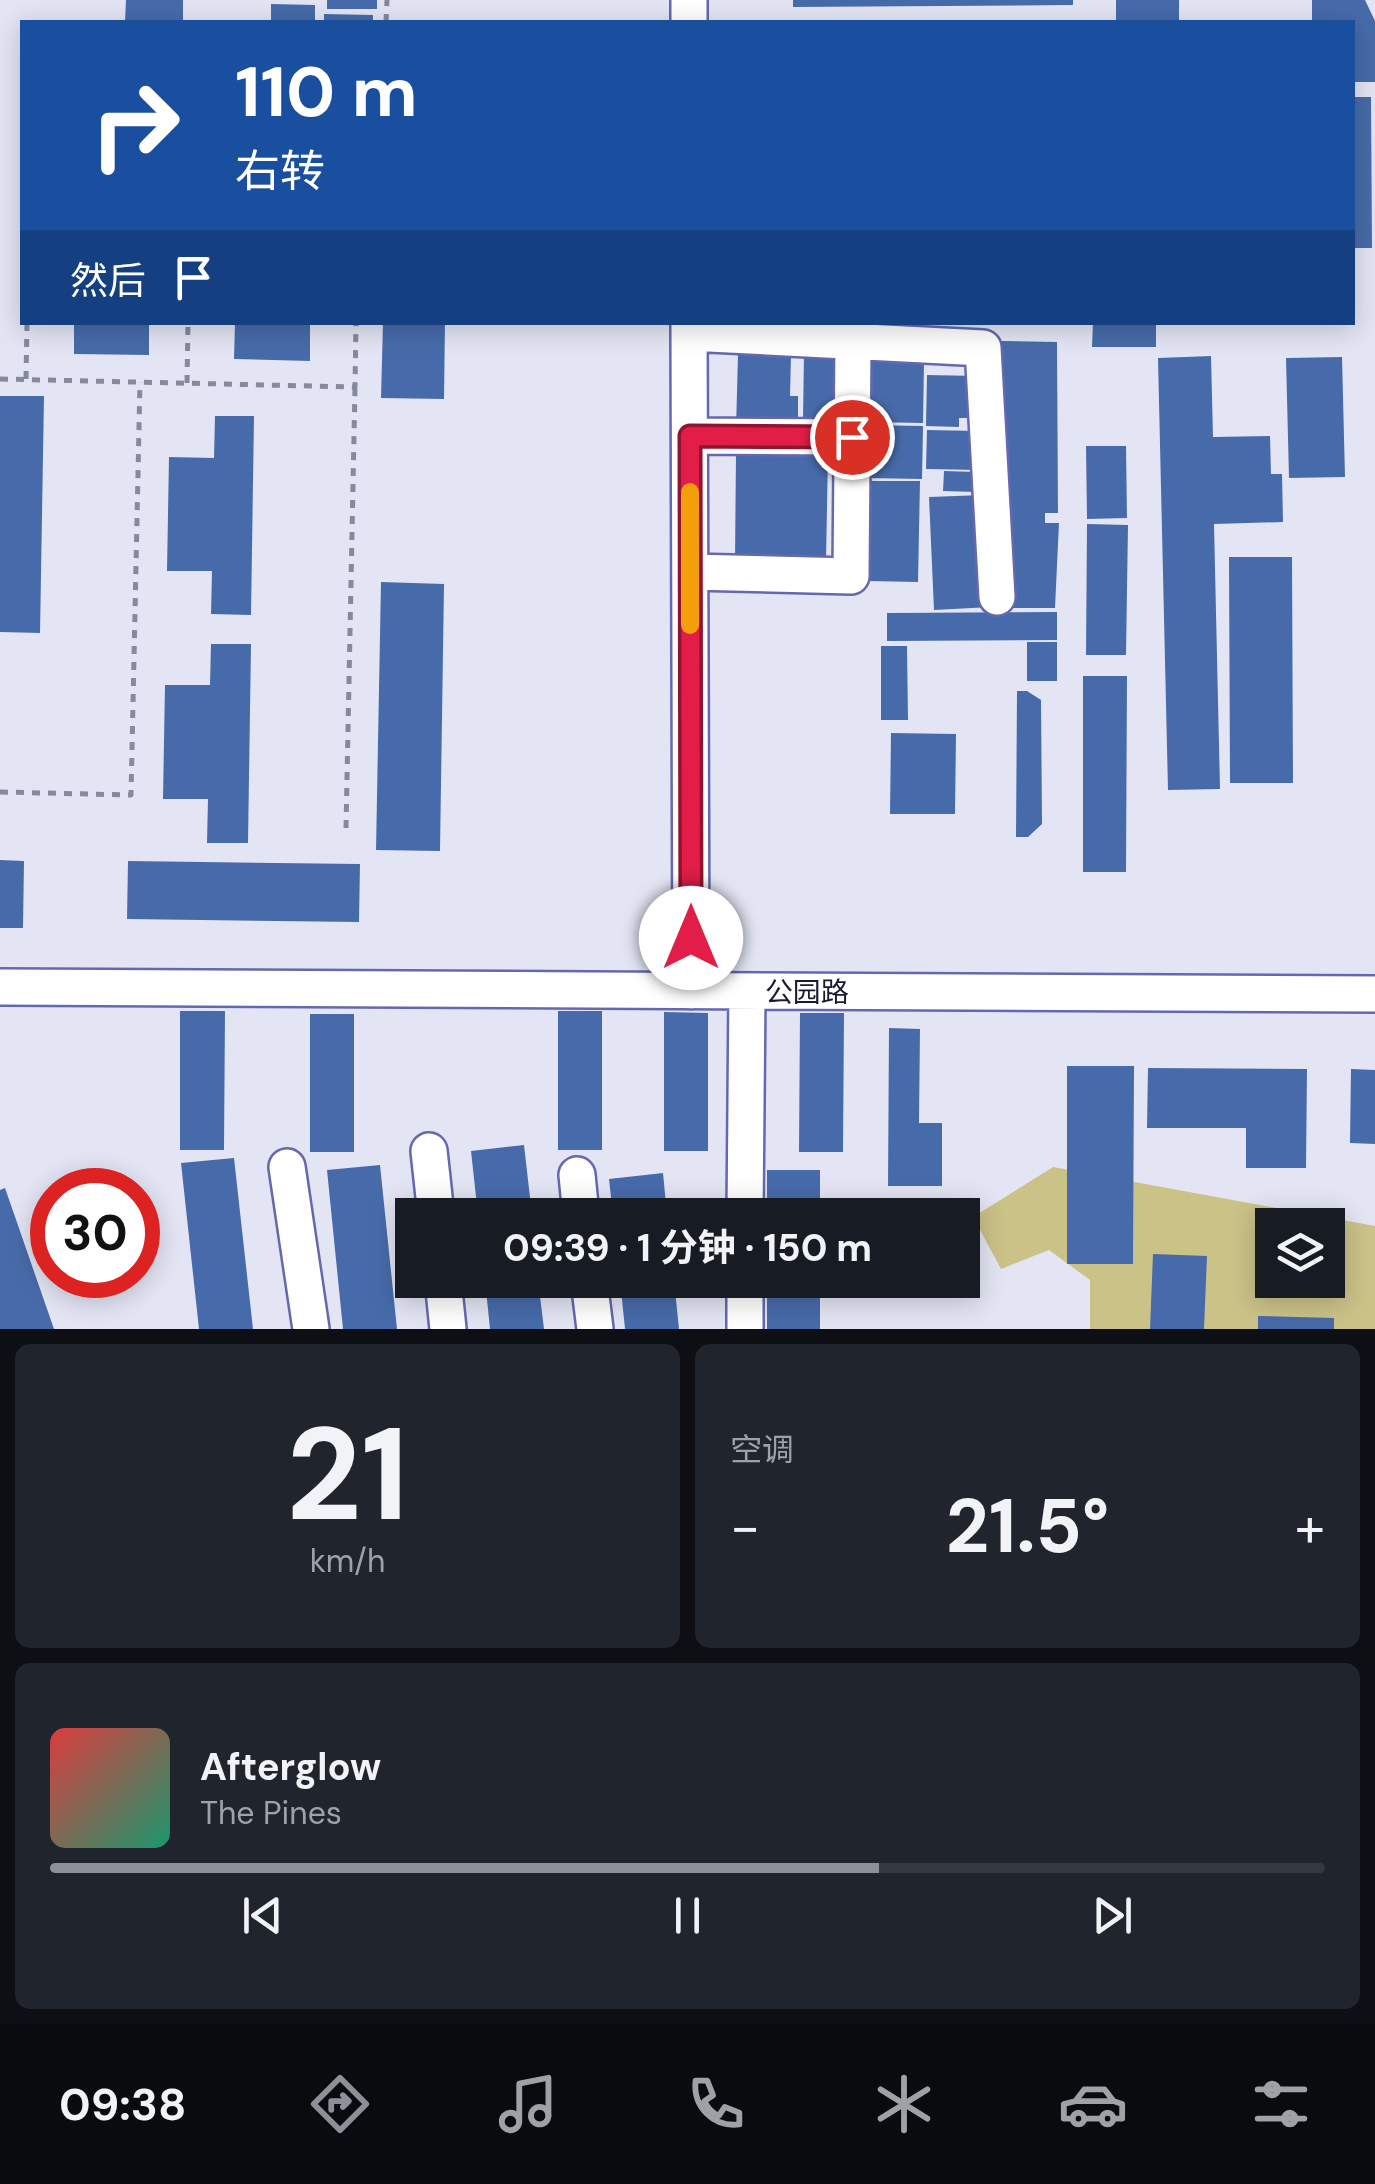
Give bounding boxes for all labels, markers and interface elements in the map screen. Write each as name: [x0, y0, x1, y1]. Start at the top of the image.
text: 110 m: [235, 47, 418, 138]
icon: right: [70, 60, 200, 190]
text: 右转: [235, 142, 325, 201]
icon: arrive: [166, 250, 221, 305]
text: 然后: [70, 256, 146, 306]
pin: [810, 395, 895, 480]
icon: arrive: [825, 410, 880, 465]
position arrow: [639, 886, 743, 990]
street label: 公园路: [765, 974, 849, 1011]
speed limit sign: 30: [30, 1168, 160, 1298]
map controls: [1255, 1208, 1345, 1298]
button: layers: [1255, 1208, 1345, 1298]
text: 09:39 · 1 分钟 · 150 m: [503, 1223, 872, 1273]
text: 21: [286, 1390, 409, 1559]
text: 空调: [730, 1429, 794, 1471]
text: 21.5°: [946, 1478, 1109, 1575]
text: −: [730, 1491, 760, 1563]
text: +: [1295, 1491, 1325, 1563]
text: km/h: [310, 1540, 385, 1582]
text: Afterglow: [200, 1742, 381, 1792]
text: The Pines: [200, 1792, 342, 1834]
icon: previous: [235, 1888, 290, 1943]
icon: pause: [660, 1888, 715, 1943]
icon: next: [1085, 1888, 1140, 1943]
icon: directions: [305, 2069, 375, 2139]
icon: music: [493, 2069, 563, 2139]
icon: phone: [681, 2069, 751, 2139]
icon: climate: [869, 2069, 939, 2139]
icon: car: [1058, 2069, 1128, 2139]
icon: filters: [1246, 2069, 1316, 2139]
text: 09:38: [59, 2075, 186, 2134]

